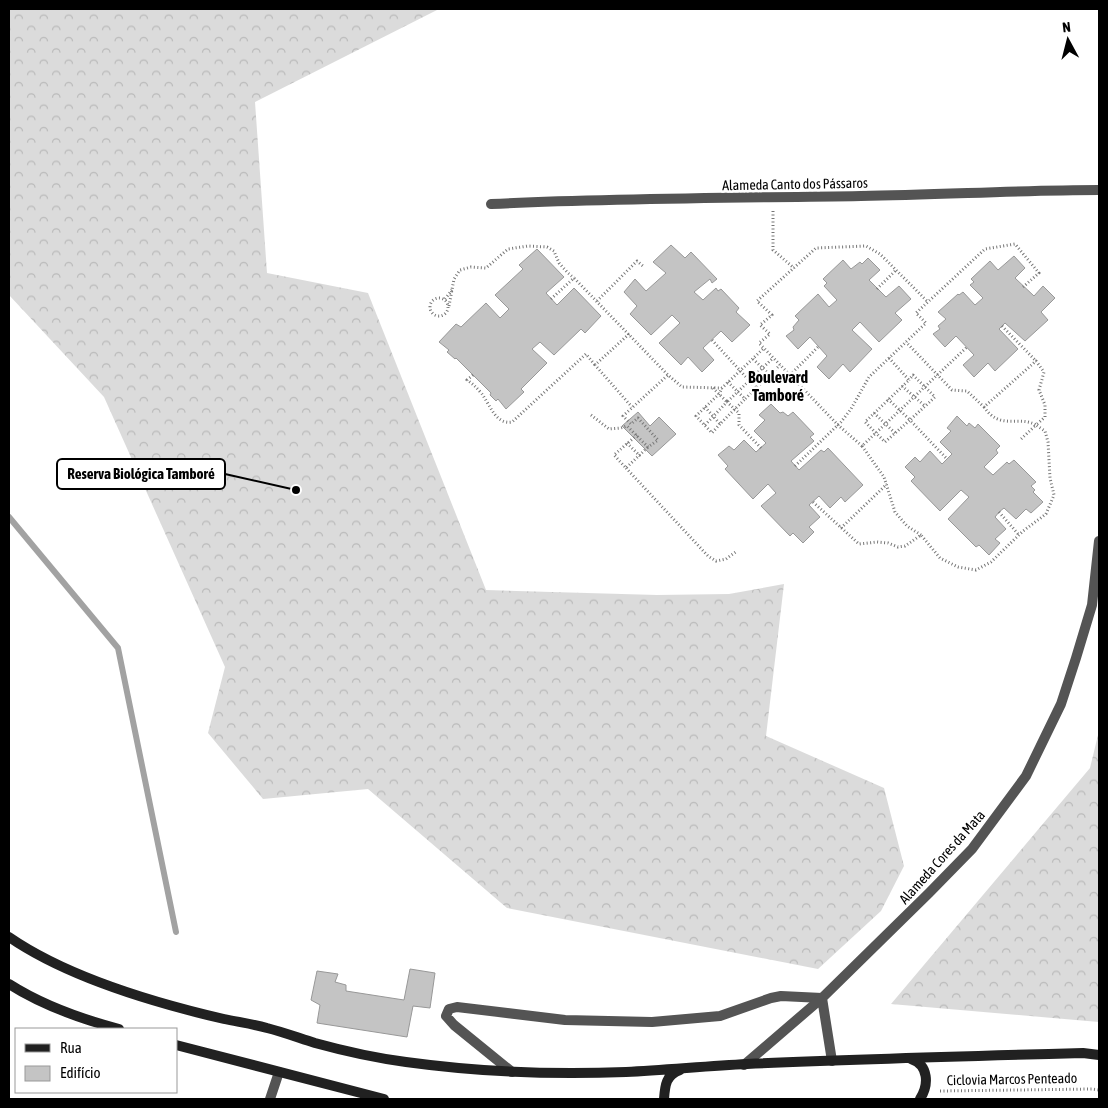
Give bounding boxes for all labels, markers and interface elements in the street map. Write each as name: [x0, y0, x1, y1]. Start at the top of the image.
north arrow: [1043, 15, 1093, 65]
text: N: [1061, 19, 1071, 36]
street label: Alameda Canto dos Pássaros: [722, 175, 868, 193]
district label: Boulevard Tamboré: [748, 368, 809, 404]
callout: Reserva Biológica Tamboré: [57, 459, 225, 489]
text: Reserva Biológica Tamboré: [67, 465, 215, 482]
street label: Alameda Cores da Mata: [896, 807, 988, 907]
legend: [15, 1028, 178, 1093]
text: Rua: [60, 1039, 82, 1056]
text: Edifício: [60, 1064, 101, 1081]
street label: Ciclovia Marcos Penteado: [947, 1070, 1077, 1088]

